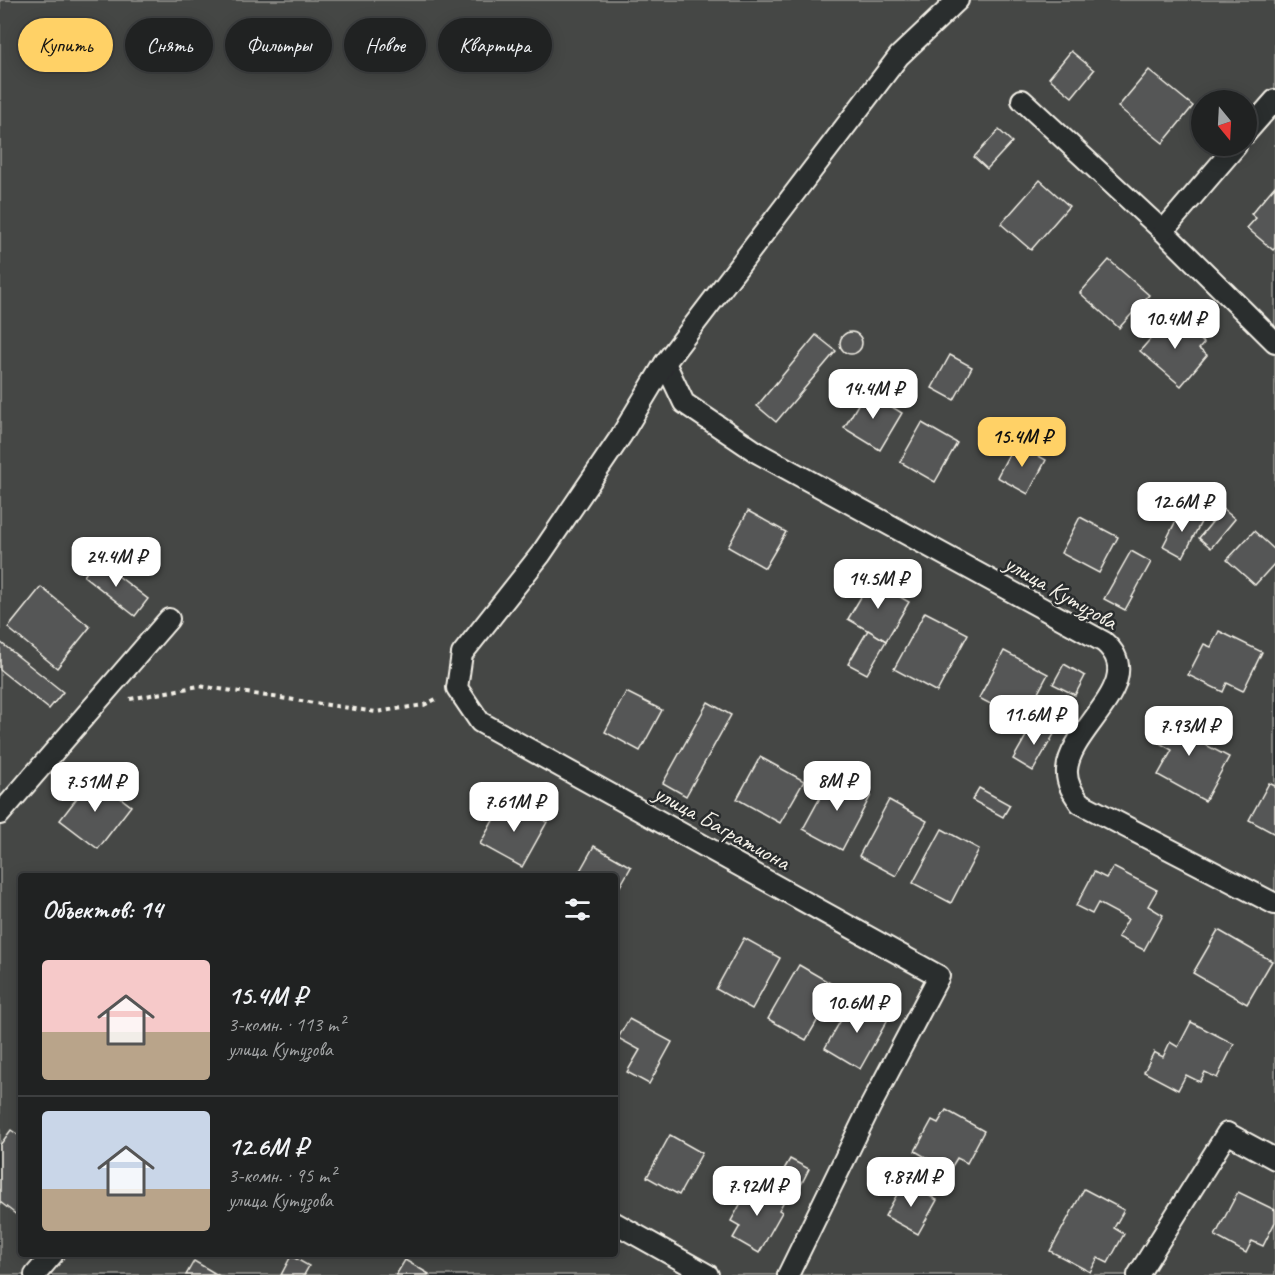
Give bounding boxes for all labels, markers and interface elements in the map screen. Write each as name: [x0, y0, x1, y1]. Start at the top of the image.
chip: Купить: [18, 18, 113, 72]
chip: Снять: [125, 18, 213, 72]
chip: Фильтры: [225, 18, 332, 72]
chip: Новое: [344, 18, 426, 72]
chip: Квартира: [438, 18, 552, 72]
north arrow: [1191, 90, 1257, 156]
map controls: [1191, 90, 1257, 156]
pin: 10.4M ₽: [1120, 299, 1230, 350]
text: 10.4M ₽: [1145, 306, 1205, 331]
pin: 14.4M ₽: [818, 369, 928, 420]
text: 14.4M ₽: [843, 376, 903, 401]
pin: 15.4M ₽: [967, 417, 1077, 468]
text: 15.4M ₽: [992, 424, 1052, 449]
pin: 12.6M ₽: [1127, 482, 1237, 533]
text: 12.6M ₽: [1151, 489, 1213, 514]
pin: 24.4M ₽: [61, 537, 171, 588]
text: 24.4M ₽: [86, 544, 146, 569]
street label: улица Кутузова: [997, 547, 1124, 638]
pin: 14.5M ₽: [823, 559, 933, 610]
text: 14.5M ₽: [848, 566, 908, 591]
pin: 11.6M ₽: [979, 695, 1089, 746]
text: 11.6M ₽: [1003, 702, 1065, 727]
pin: 7.93M ₽: [1134, 706, 1244, 757]
text: 7.93M ₽: [1159, 713, 1219, 738]
pin: 8M ₽: [801, 761, 873, 812]
pin: 7.51M ₽: [40, 762, 150, 813]
text: 8M ₽: [818, 768, 856, 793]
text: 7.51M ₽: [65, 769, 125, 794]
street label: улица Багратиона: [647, 776, 796, 877]
pin: 7.61M ₽: [459, 782, 569, 833]
text: 7.61M ₽: [483, 789, 545, 814]
text: Объектов: 14: [42, 893, 162, 926]
icon: filters: [561, 893, 594, 926]
text: 15.4M ₽: [228, 979, 307, 1012]
pin: 10.6M ₽: [802, 983, 912, 1034]
icon: home: [90, 984, 162, 1056]
text: 10.6M ₽: [826, 990, 888, 1015]
text: 3-комн. · 113 m²: [228, 1012, 345, 1037]
text: улица Кутузова: [228, 1037, 332, 1062]
text: 12.6M ₽: [228, 1130, 307, 1163]
icon: home: [90, 1135, 162, 1207]
pin: 9.87M ₽: [856, 1157, 966, 1208]
text: 3-комн. · 95 m²: [228, 1163, 336, 1188]
text: 9.87M ₽: [881, 1164, 941, 1189]
pin: 7.92M ₽: [702, 1166, 812, 1217]
text: 7.92M ₽: [727, 1173, 787, 1198]
text: улица Кутузова: [228, 1188, 332, 1213]

